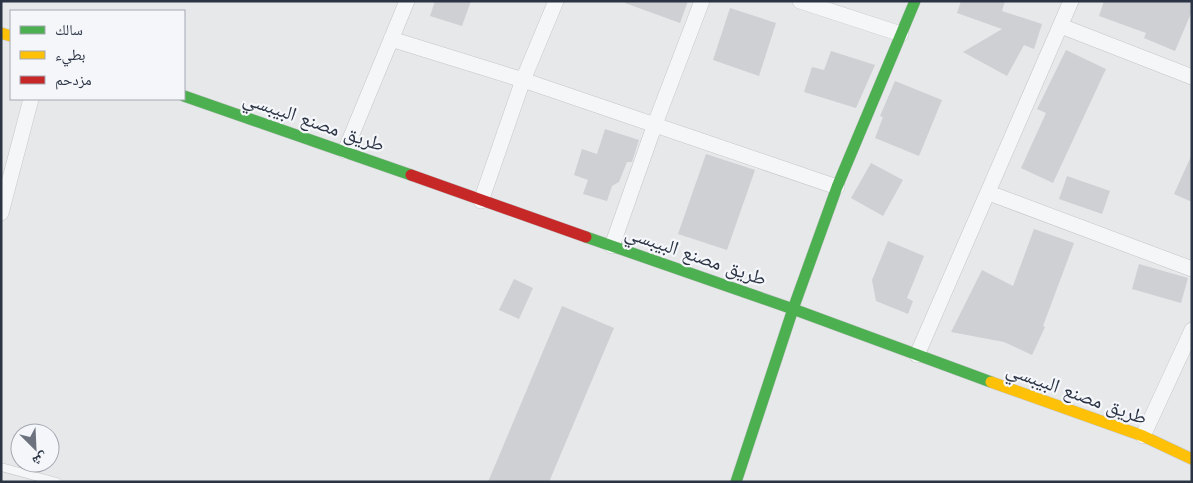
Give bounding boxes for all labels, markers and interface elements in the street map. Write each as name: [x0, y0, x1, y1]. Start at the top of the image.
legend: [10, 10, 185, 100]
text: سالك: [55, 19, 83, 41]
text: بطيء: [55, 44, 85, 67]
text: مزدحم: [55, 69, 92, 91]
street label: طريق مصنع البيبسي: [239, 84, 388, 160]
street label: طريق مصنع البيبسي: [621, 218, 770, 294]
street label: طريق مصنع البيبسي: [1002, 355, 1151, 433]
north arrow: [10, 423, 60, 473]
text: ش: [29, 448, 51, 472]

